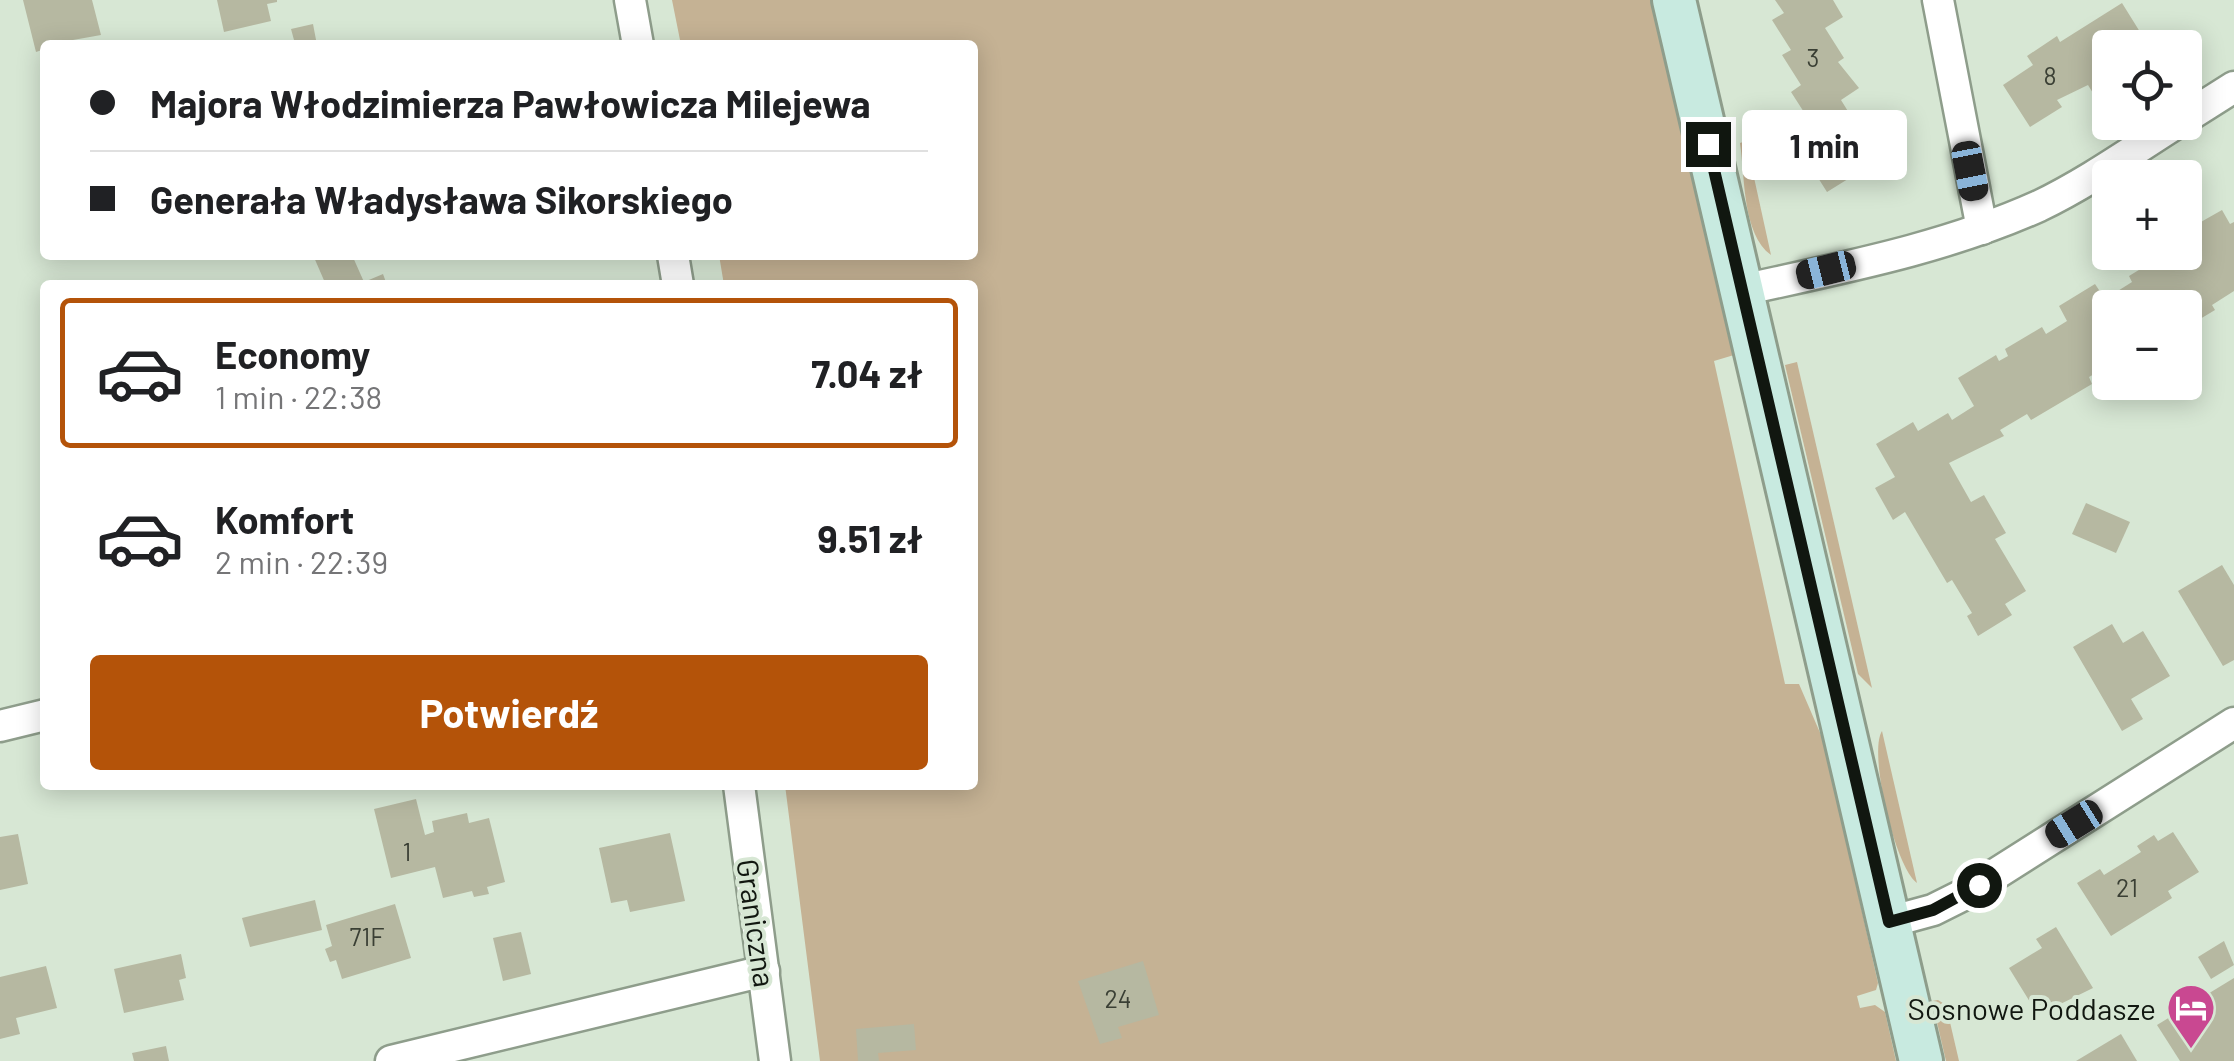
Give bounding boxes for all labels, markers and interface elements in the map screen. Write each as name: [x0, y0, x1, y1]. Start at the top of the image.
map controls: [2092, 30, 2202, 400]
button: locate: [2092, 30, 2202, 140]
house number: 3: [1807, 42, 1819, 72]
house number: 8: [2043, 60, 2057, 90]
text: Majora Włodzimierza Pawłowicza Milejewa: [150, 80, 870, 126]
callout: 1 min: [1743, 109, 1908, 179]
route end: [1686, 122, 1731, 167]
text: 1 min: [1789, 126, 1860, 164]
car: [1950, 139, 1990, 203]
button: +: [2092, 160, 2202, 270]
text: Generała Władysława Sikorskiego: [150, 176, 733, 222]
car: [1793, 248, 1859, 292]
button: −: [2092, 290, 2202, 400]
icon: car: [95, 328, 185, 418]
text: Economy: [215, 331, 370, 377]
text: 7.04 zł: [811, 350, 923, 396]
text: 1 min · 22:38: [215, 377, 382, 415]
icon: car: [95, 493, 185, 583]
text: Komfort: [215, 496, 354, 542]
text: 9.51 zł: [817, 515, 923, 561]
text: 2 min · 22:39: [215, 542, 388, 580]
button: Potwierdź: [90, 655, 928, 770]
car: [2041, 795, 2107, 853]
house number: 1: [403, 836, 411, 866]
street label: Graniczna: [730, 857, 784, 989]
route start: [1957, 863, 2002, 908]
house number: 21: [2116, 872, 2138, 902]
house number: 71F: [350, 921, 384, 951]
hotel icon: Sosnowe Poddasze: [2165, 982, 2217, 1050]
house number: 24: [1104, 983, 1132, 1013]
place label: Sosnowe Poddasze: [1907, 990, 2156, 1026]

